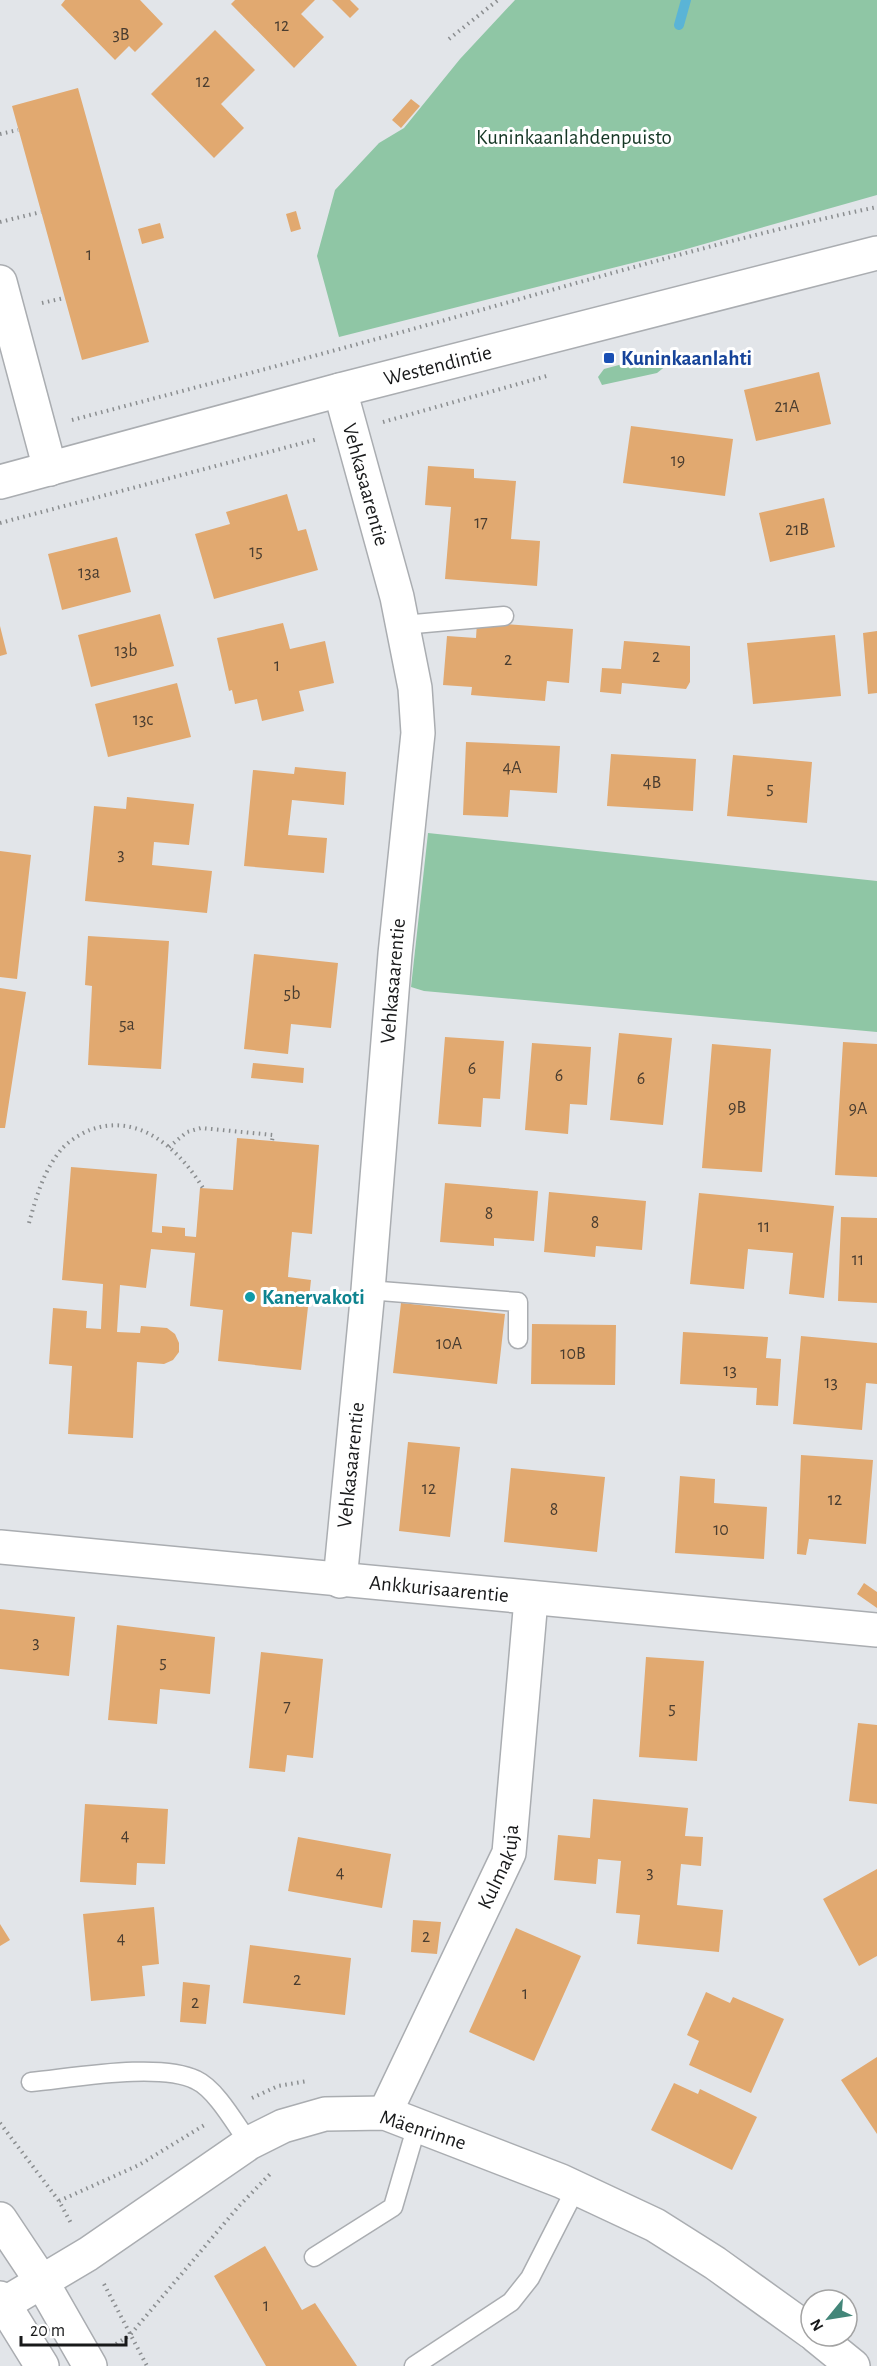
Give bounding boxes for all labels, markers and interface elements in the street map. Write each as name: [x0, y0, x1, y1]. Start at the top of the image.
house number: 12: [275, 17, 289, 35]
house number: 3B: [112, 26, 130, 44]
house number: 12: [196, 73, 210, 91]
park label: Kuninkaanlahdenpuisto: [476, 127, 672, 148]
house number: 1: [86, 246, 92, 264]
street label: Westendintie: [381, 341, 494, 389]
place label: Kuninkaanlahti: [621, 348, 752, 369]
marker: Kuninkaanlahti: [602, 351, 616, 365]
house number: 21A: [775, 398, 800, 416]
street label: Vehkasaarentie: [339, 421, 393, 548]
house number: 19: [671, 452, 685, 470]
house number: 17: [474, 514, 488, 532]
house number: 21B: [785, 521, 809, 539]
house number: 15: [249, 543, 263, 561]
house number: 13a: [78, 564, 100, 582]
house number: 13b: [115, 642, 137, 660]
house number: 2: [652, 648, 660, 666]
house number: 2: [504, 651, 512, 669]
house number: 1: [274, 657, 280, 675]
house number: 13c: [133, 711, 153, 729]
house number: 4A: [502, 759, 522, 777]
house number: 4B: [643, 774, 661, 792]
house number: 5: [766, 780, 774, 798]
house number: 3: [117, 846, 125, 864]
street label: Vehkasaarentie: [377, 917, 409, 1045]
house number: 5b: [284, 985, 300, 1003]
house number: 5a: [119, 1016, 135, 1034]
house number: 6: [468, 1060, 476, 1078]
house number: 6: [555, 1067, 563, 1085]
house number: 6: [637, 1070, 645, 1088]
house number: 9B: [728, 1099, 746, 1117]
house number: 9A: [849, 1100, 868, 1118]
house number: 8: [485, 1205, 493, 1223]
house number: 8: [591, 1214, 599, 1232]
house number: 11: [758, 1218, 770, 1236]
house number: 11: [852, 1251, 864, 1269]
place label: Kanervakoti: [262, 1287, 365, 1308]
marker: Kanervakoti: [243, 1290, 257, 1304]
house number: 10A: [436, 1335, 463, 1353]
house number: 10B: [560, 1345, 586, 1363]
house number: 13: [723, 1362, 737, 1380]
house number: 13: [824, 1374, 838, 1392]
street label: Vehkasaarentie: [334, 1401, 368, 1529]
house number: 12: [422, 1480, 436, 1498]
house number: 12: [828, 1491, 842, 1509]
house number: 8: [550, 1501, 558, 1519]
house number: 10: [713, 1521, 729, 1539]
street label: Ankkurisaarentie: [368, 1571, 510, 1606]
house number: 3: [32, 1634, 40, 1652]
house number: 5: [159, 1654, 167, 1672]
house number: 7: [283, 1698, 291, 1716]
house number: 5: [668, 1700, 676, 1718]
street label: Kulmakuja: [473, 1823, 522, 1912]
house number: 4: [121, 1827, 130, 1845]
house number: 4: [336, 1864, 345, 1882]
house number: 3: [646, 1864, 654, 1882]
house number: 2: [422, 1928, 430, 1946]
house number: 4: [117, 1930, 126, 1948]
house number: 2: [293, 1971, 301, 1989]
house number: 1: [522, 1985, 528, 2003]
house number: 2: [191, 1994, 199, 2012]
street label: Mäenrinne: [377, 2106, 469, 2154]
north arrow: [799, 2288, 859, 2348]
house number: 1: [263, 2297, 269, 2315]
scale bar: [21, 2309, 126, 2347]
text: N: [807, 2316, 827, 2334]
text: 20 m: [30, 2322, 65, 2340]

